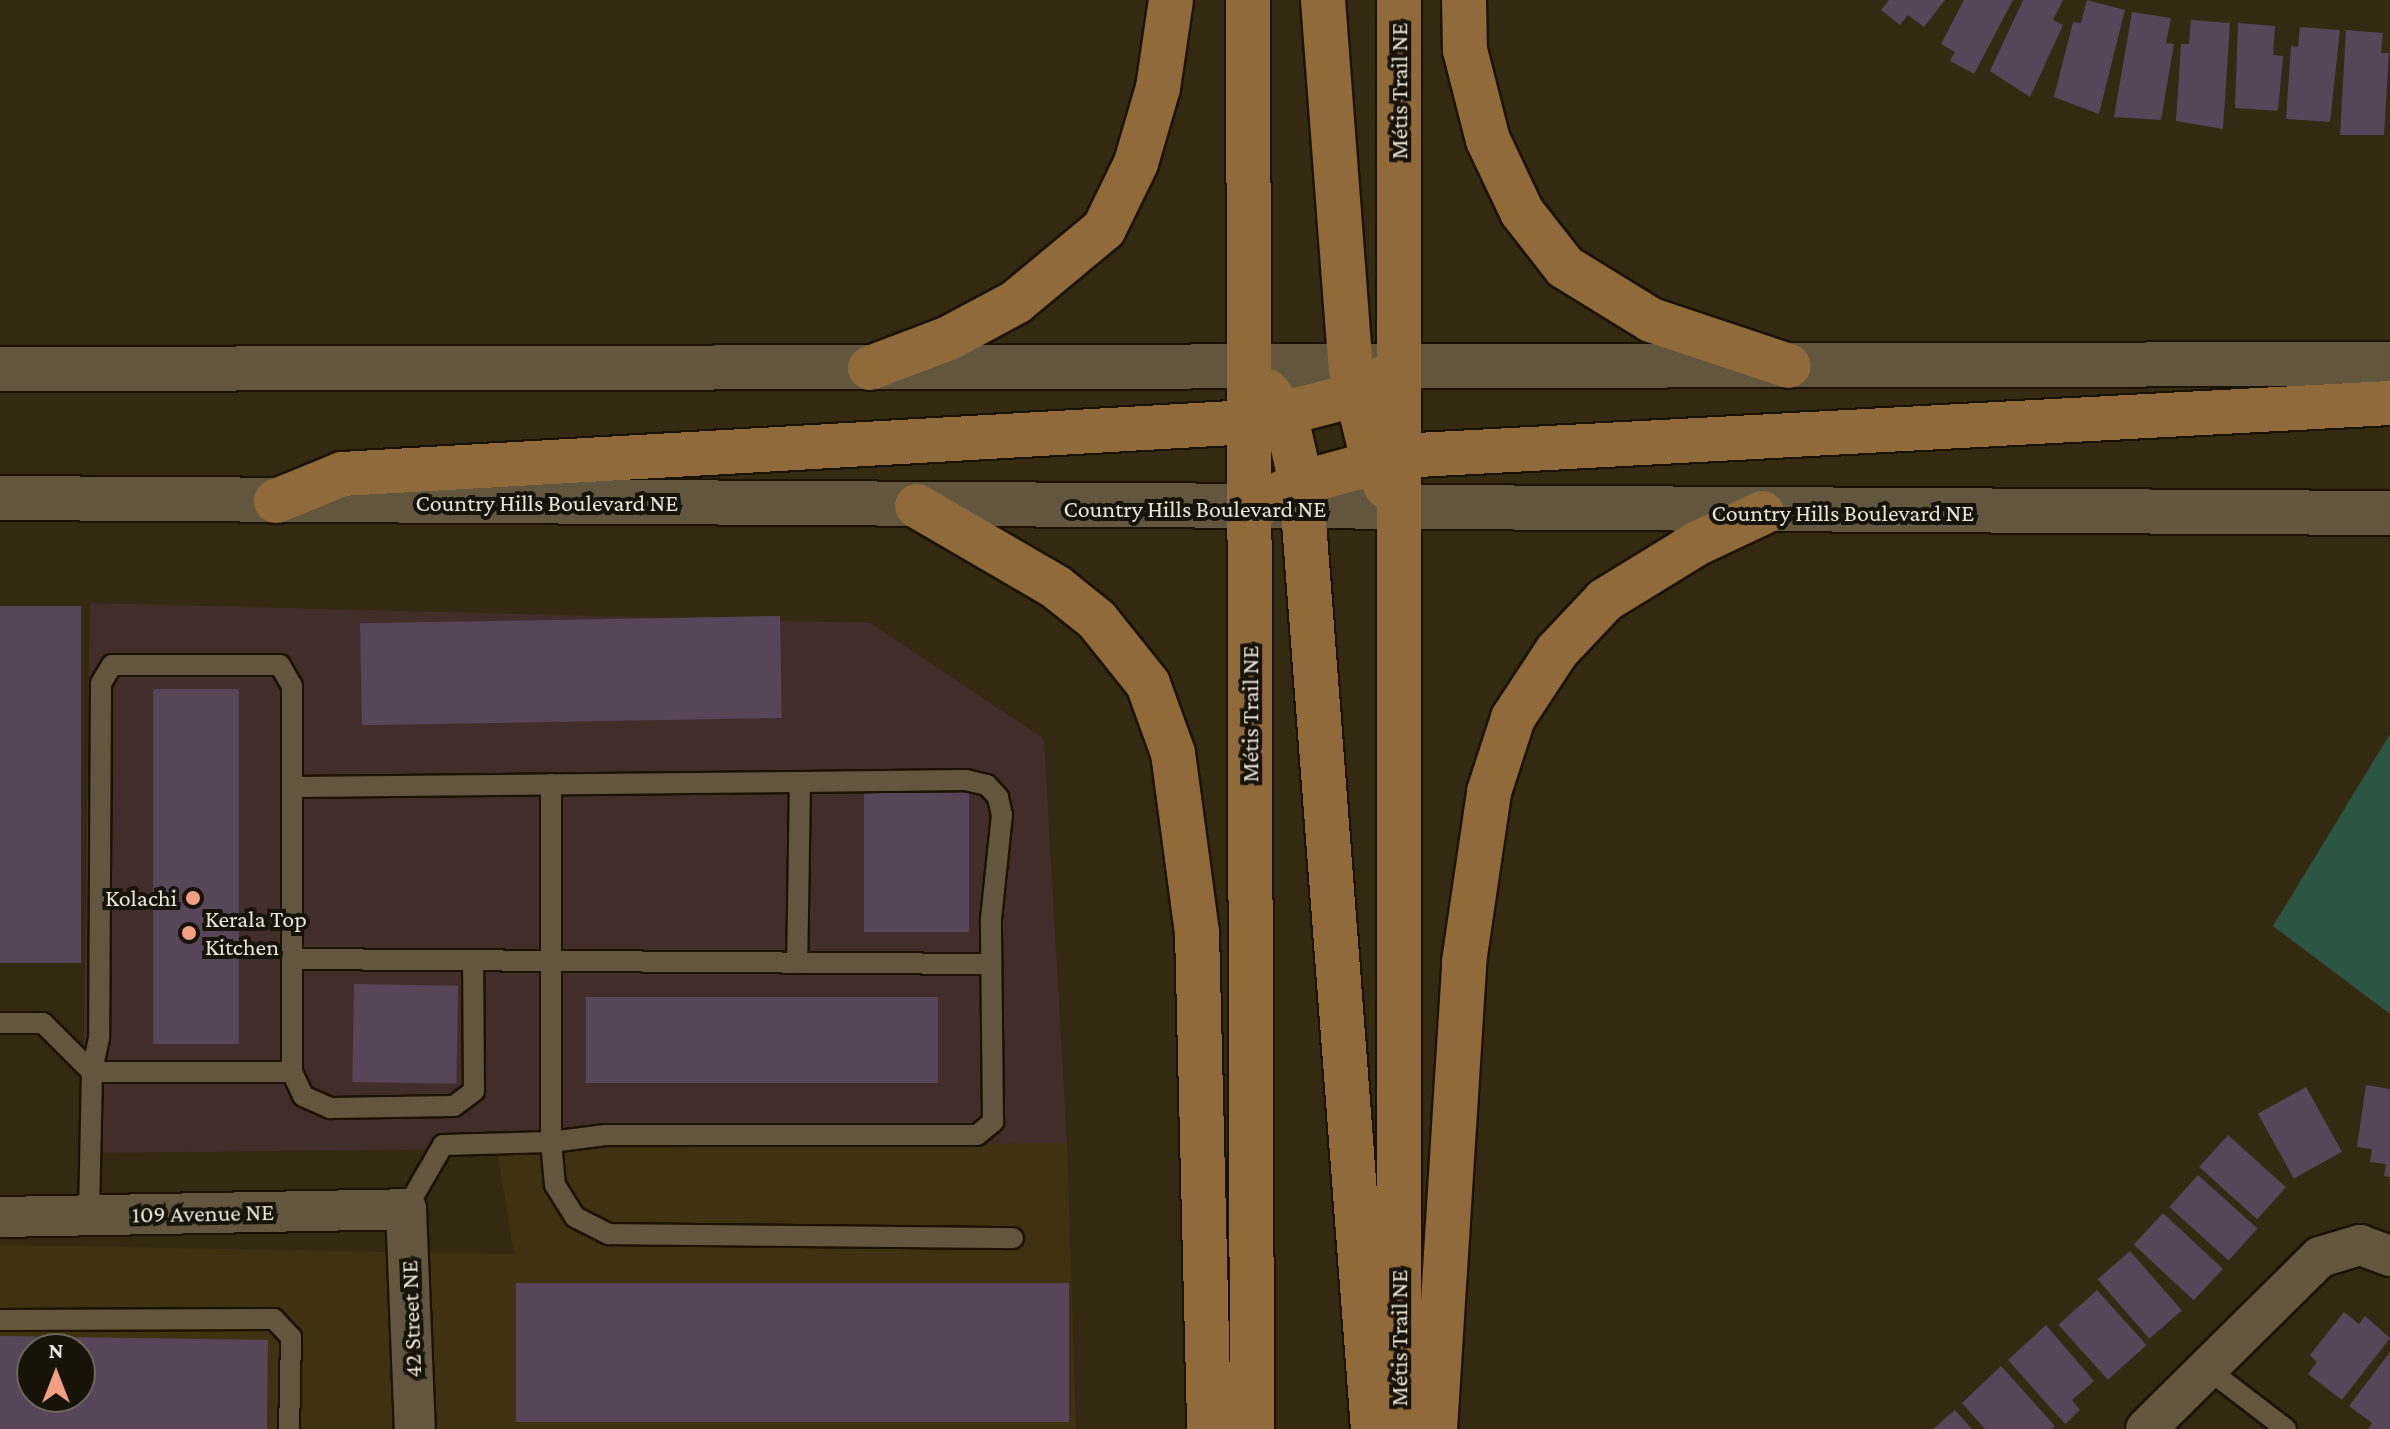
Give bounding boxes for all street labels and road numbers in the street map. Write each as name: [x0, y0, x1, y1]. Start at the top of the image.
street label: Métis Trail NE: [1385, 23, 1413, 159]
street label: Country Hills Boulevard NE: [416, 489, 678, 517]
street label: Country Hills Boulevard NE: [1064, 495, 1326, 523]
street label: Country Hills Boulevard NE: [1712, 499, 1974, 527]
street label: Métis Trail NE: [1236, 646, 1264, 782]
street label: 109 Avenue NE: [132, 1197, 274, 1229]
street label: 42 Street NE: [395, 1260, 427, 1378]
street label: Métis Trail NE: [1385, 1270, 1413, 1406]

